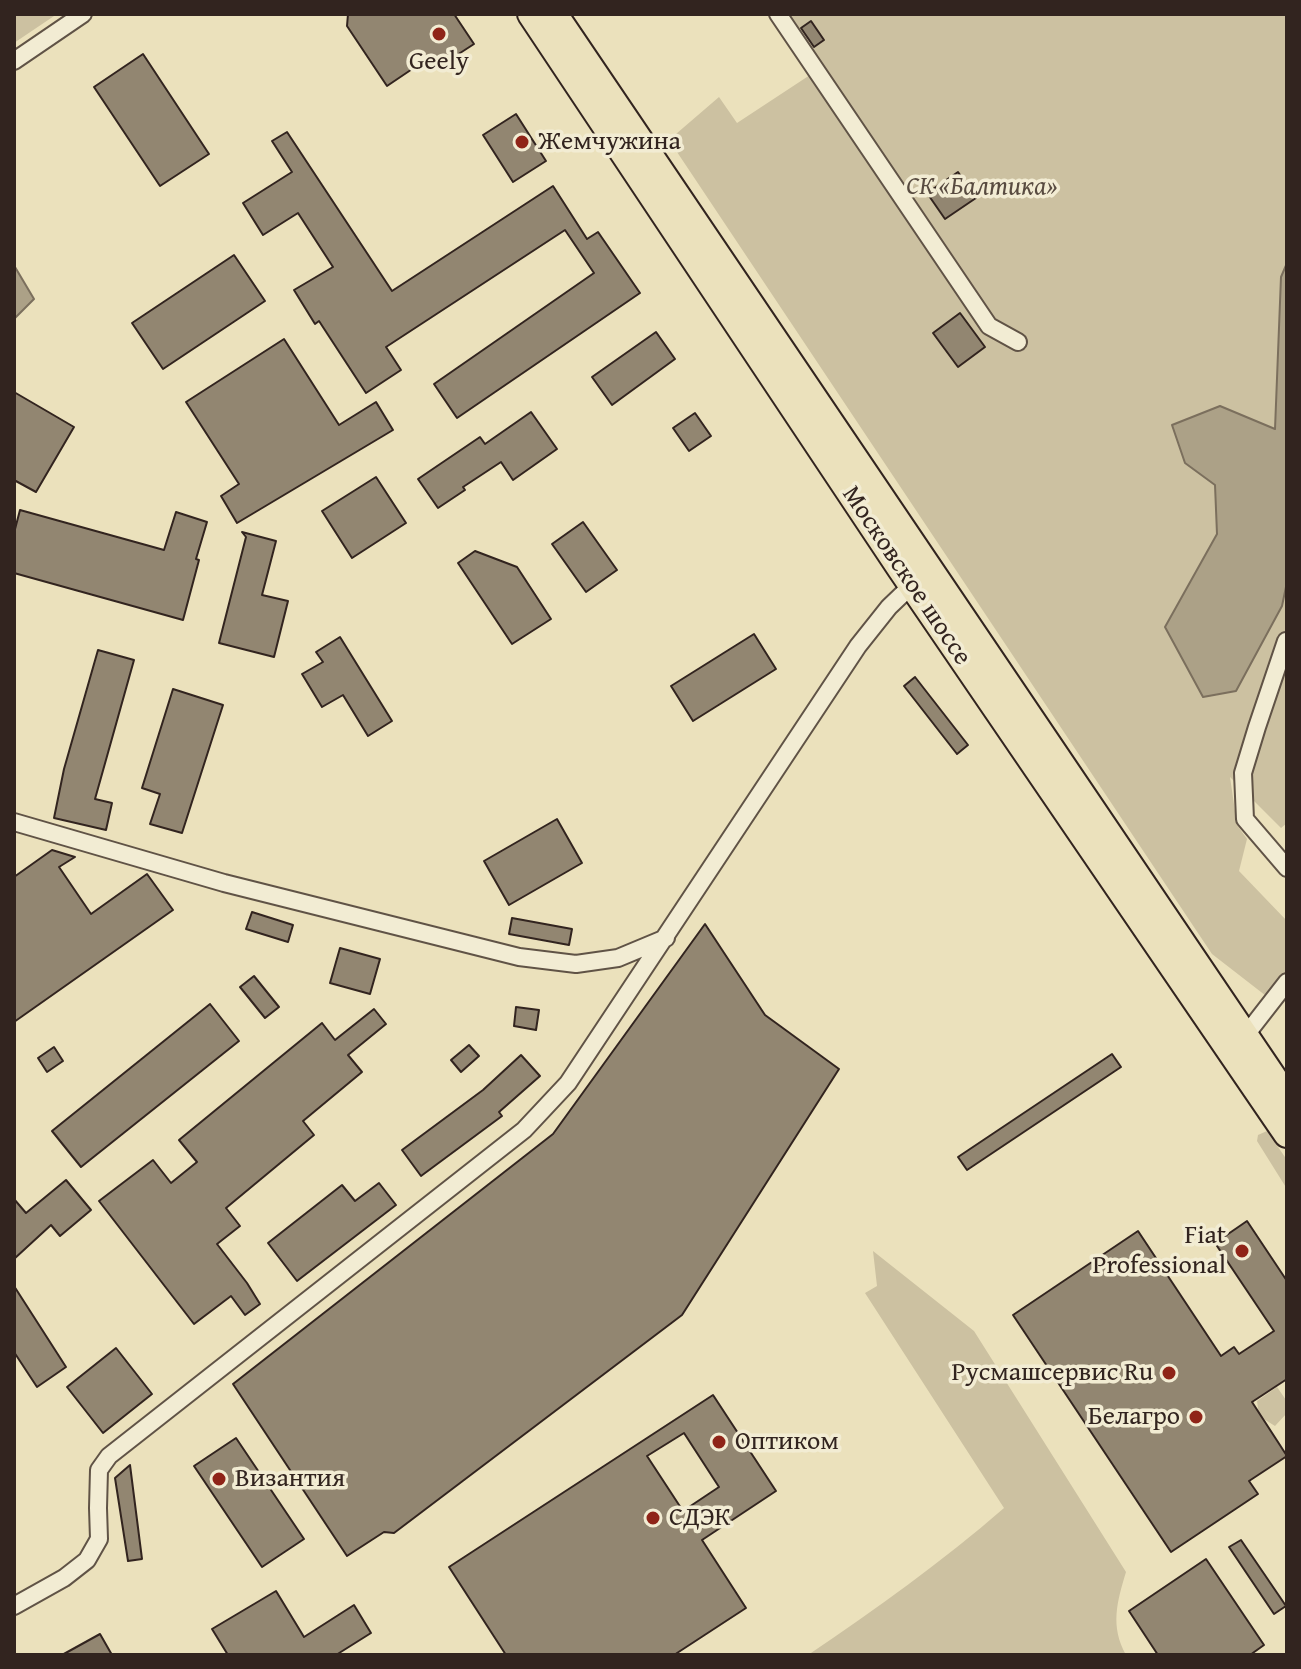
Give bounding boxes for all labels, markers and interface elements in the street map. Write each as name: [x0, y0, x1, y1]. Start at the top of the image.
marker: Geely: [430, 25, 448, 43]
place label: Geely: [409, 46, 469, 78]
place label: Жемчужина: [538, 126, 681, 158]
marker: Жемчужина: [513, 133, 531, 151]
park label: СК «Балтика»: [906, 171, 1058, 203]
street label: Московское шоссе: [835, 481, 977, 671]
place label: Fiat Professional: [1092, 1220, 1226, 1282]
marker: Fiat Professional: [1233, 1242, 1251, 1260]
place label: Русмашсервис Ru: [951, 1357, 1153, 1389]
marker: Русмашсервис Ru: [1160, 1364, 1178, 1382]
place label: Белагро: [1088, 1401, 1180, 1433]
marker: Белагро: [1187, 1408, 1205, 1426]
place label: Оптиком: [735, 1426, 839, 1458]
marker: Оптиком: [710, 1433, 728, 1451]
place label: Византия: [235, 1463, 345, 1495]
marker: Византия: [210, 1470, 228, 1488]
place label: СДЭК: [669, 1502, 731, 1534]
marker: СДЭК: [644, 1509, 662, 1527]

